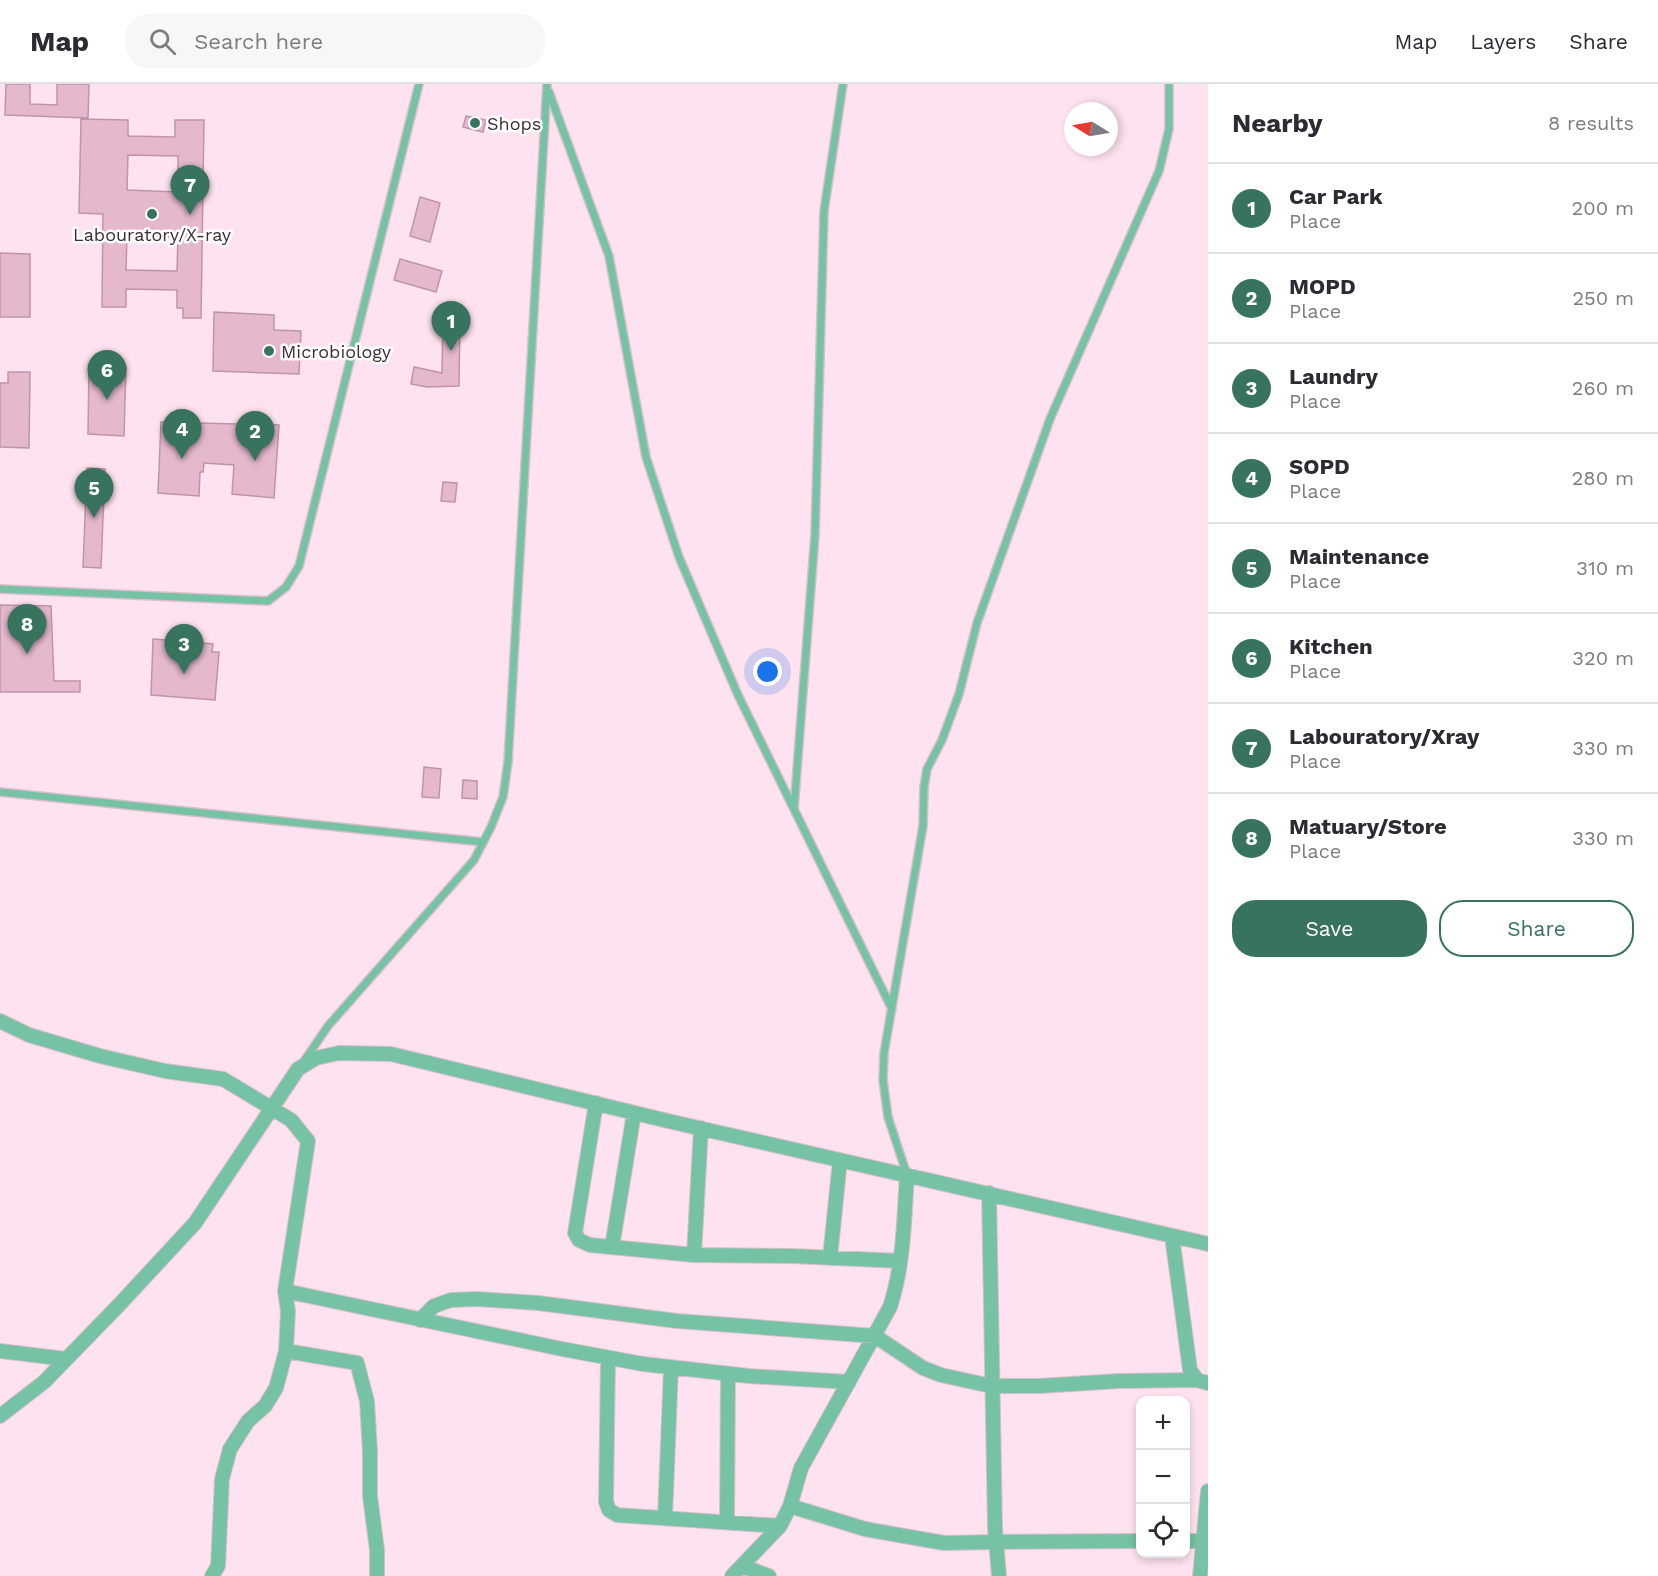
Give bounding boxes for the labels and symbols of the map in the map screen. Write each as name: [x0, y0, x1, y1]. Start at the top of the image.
north arrow: [1064, 102, 1118, 156]
place label: Shops: [487, 113, 541, 134]
marker: Shops: [468, 116, 482, 130]
pin: 7: [170, 166, 210, 215]
marker: Labouratory/X-ray: [145, 207, 159, 221]
place label: Labouratory/X-ray: [73, 224, 232, 245]
pin: 1: [432, 302, 470, 351]
place label: Microbiology: [281, 341, 392, 362]
marker: Microbiology: [262, 344, 276, 358]
pin: 6: [88, 350, 126, 400]
pin: 4: [162, 410, 201, 459]
pin: 2: [236, 412, 274, 461]
pin: 5: [74, 468, 113, 518]
pin: 8: [8, 604, 46, 654]
pin: 3: [164, 624, 204, 674]
your location: [753, 657, 782, 686]

